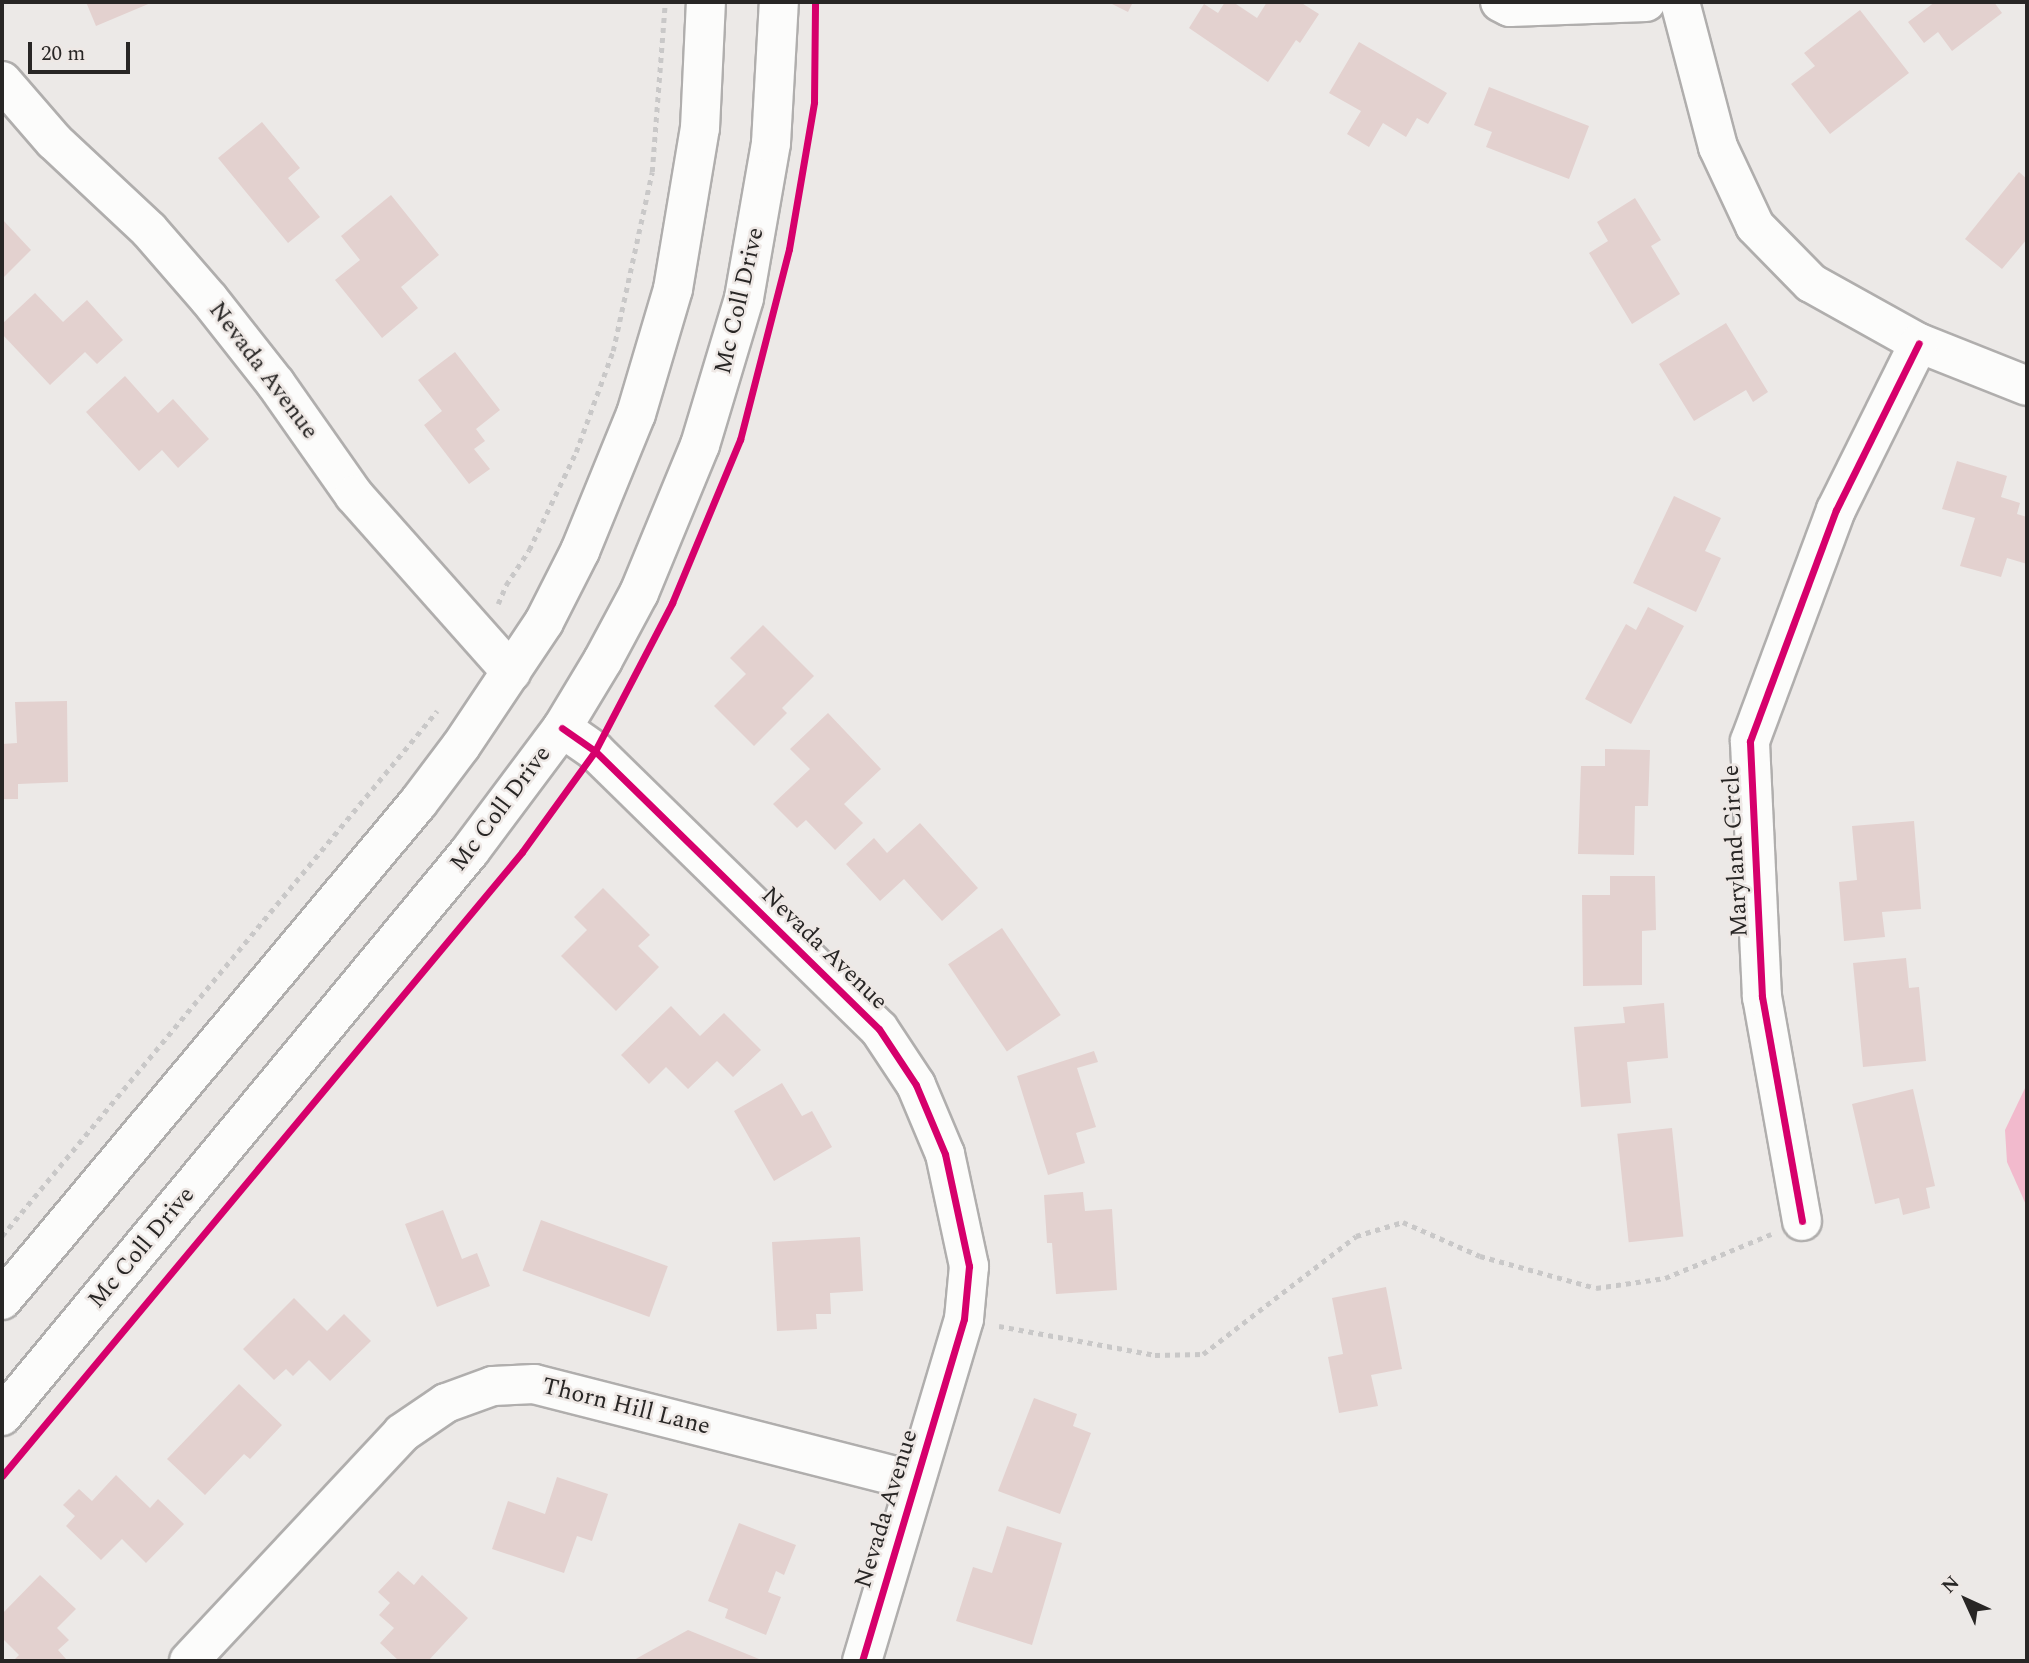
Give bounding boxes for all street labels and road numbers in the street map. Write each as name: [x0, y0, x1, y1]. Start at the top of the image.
street label: Mc Coll Drive: [709, 225, 771, 377]
street label: Nevada Avenue: [202, 297, 324, 445]
street label: Mc Coll Drive: [444, 741, 558, 877]
street label: Maryland Circle: [1717, 764, 1755, 938]
street label: Nevada Avenue: [755, 882, 893, 1016]
street label: Mc Coll Drive: [83, 1181, 201, 1315]
street label: Thorn Hill Lane: [539, 1372, 713, 1442]
street label: Nevada Avenue: [849, 1426, 925, 1592]

